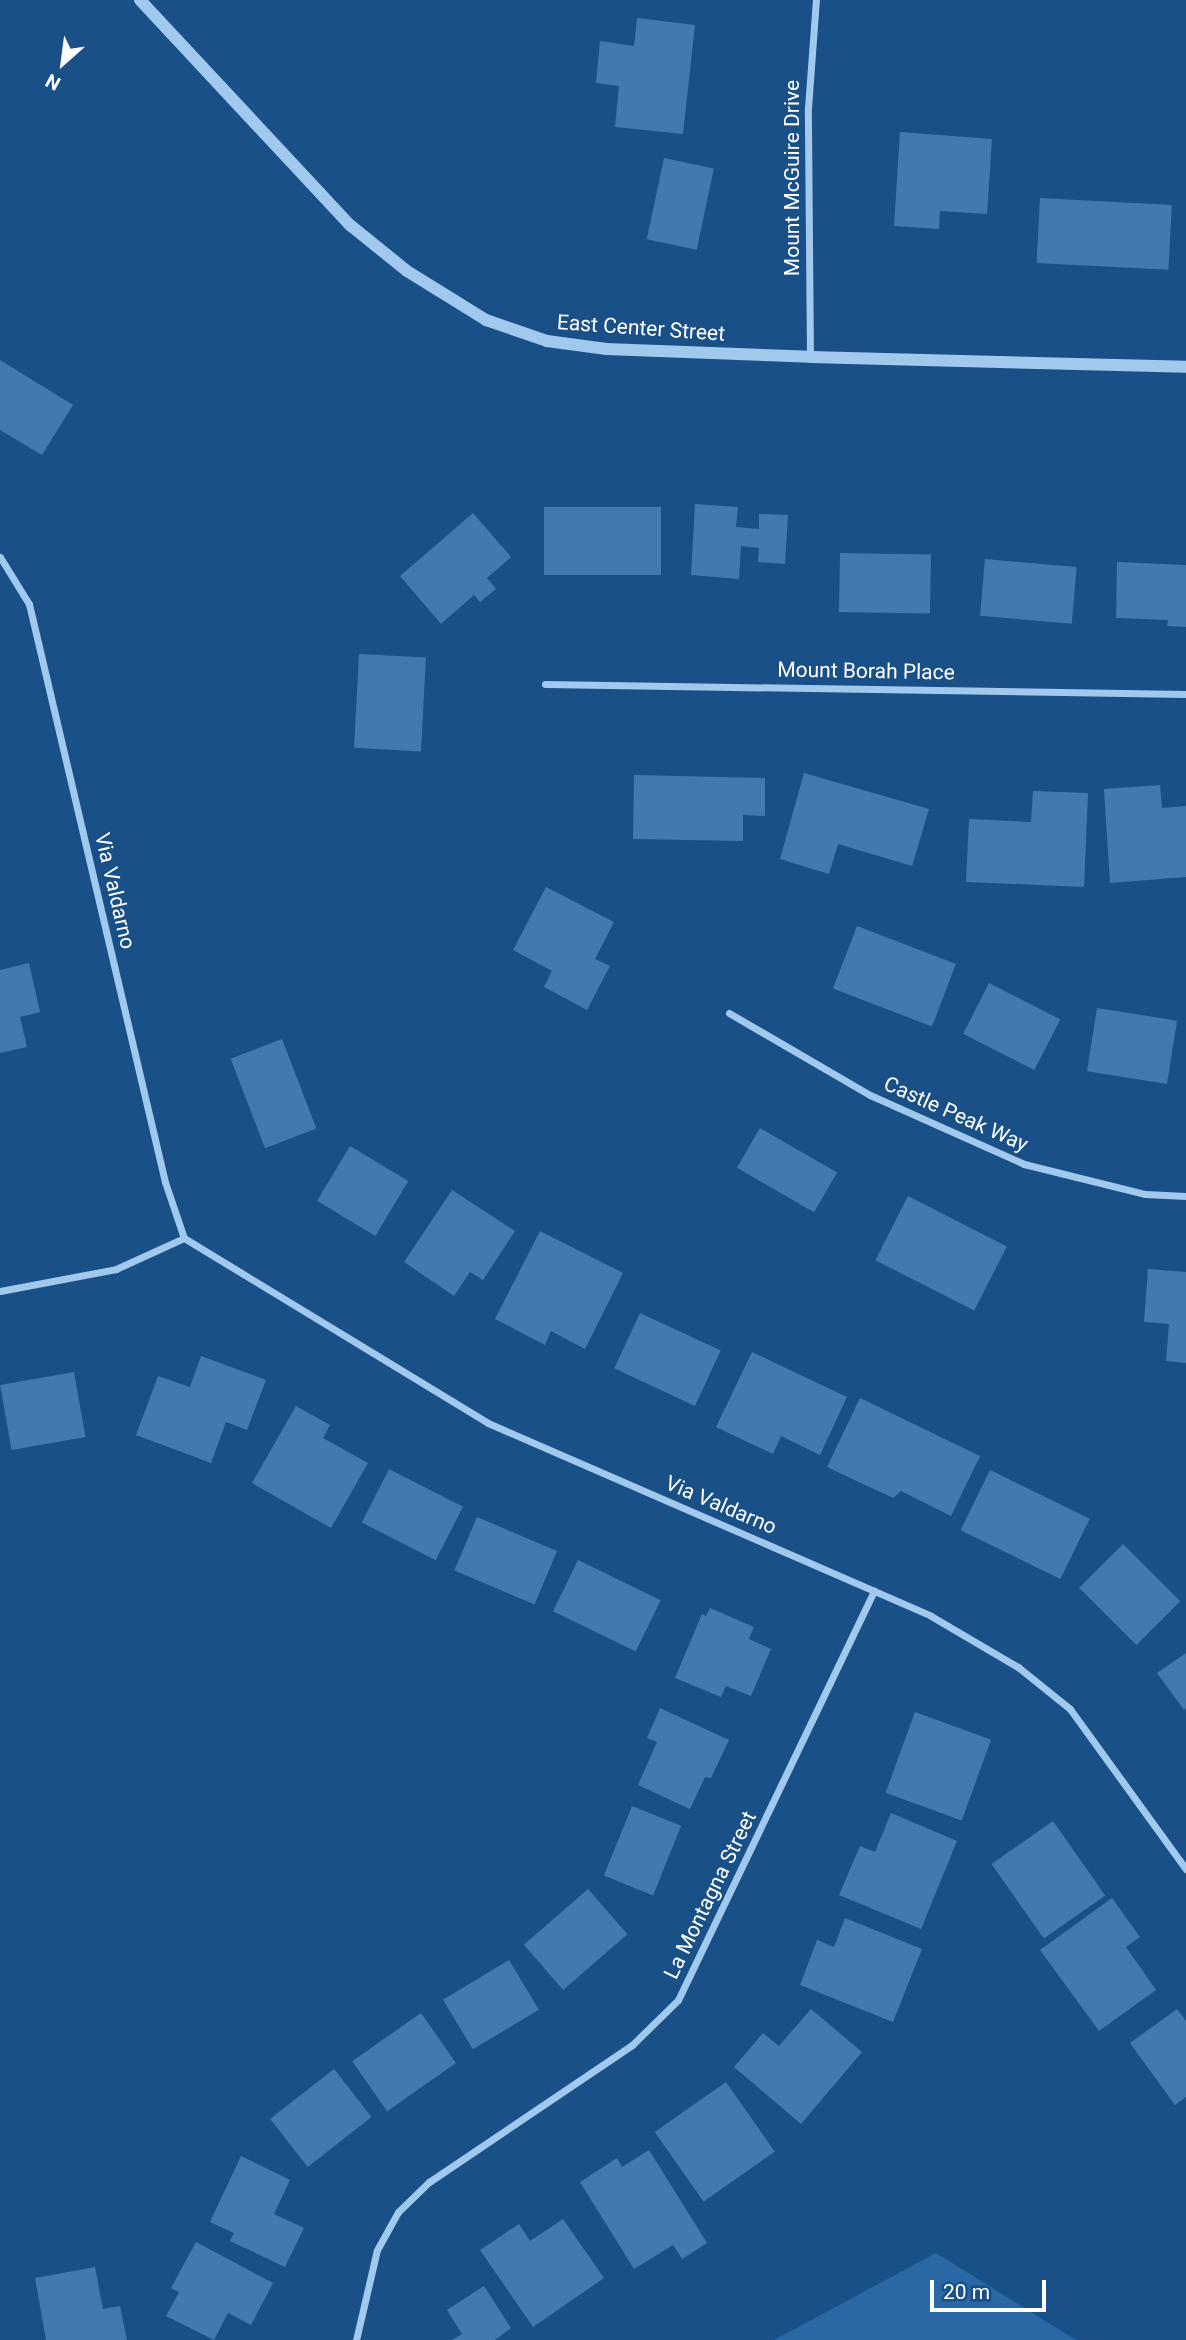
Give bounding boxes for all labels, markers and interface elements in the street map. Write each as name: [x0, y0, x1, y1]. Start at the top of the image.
north arrow: [28, 28, 98, 98]
text: N: [42, 69, 64, 95]
street label: Mount McGuire Drive: [779, 80, 805, 276]
street label: East Center Street: [556, 310, 726, 346]
street label: Mount Borah Place: [777, 657, 955, 685]
street label: Via Valdarno: [89, 830, 141, 952]
street label: Castle Peak Way: [880, 1071, 1032, 1157]
street label: Via Valdarno: [662, 1470, 780, 1540]
street label: La Montagna Street: [658, 1807, 762, 1983]
scale bar: [934, 2266, 1050, 2310]
text: 20 m: [943, 2280, 990, 2304]

